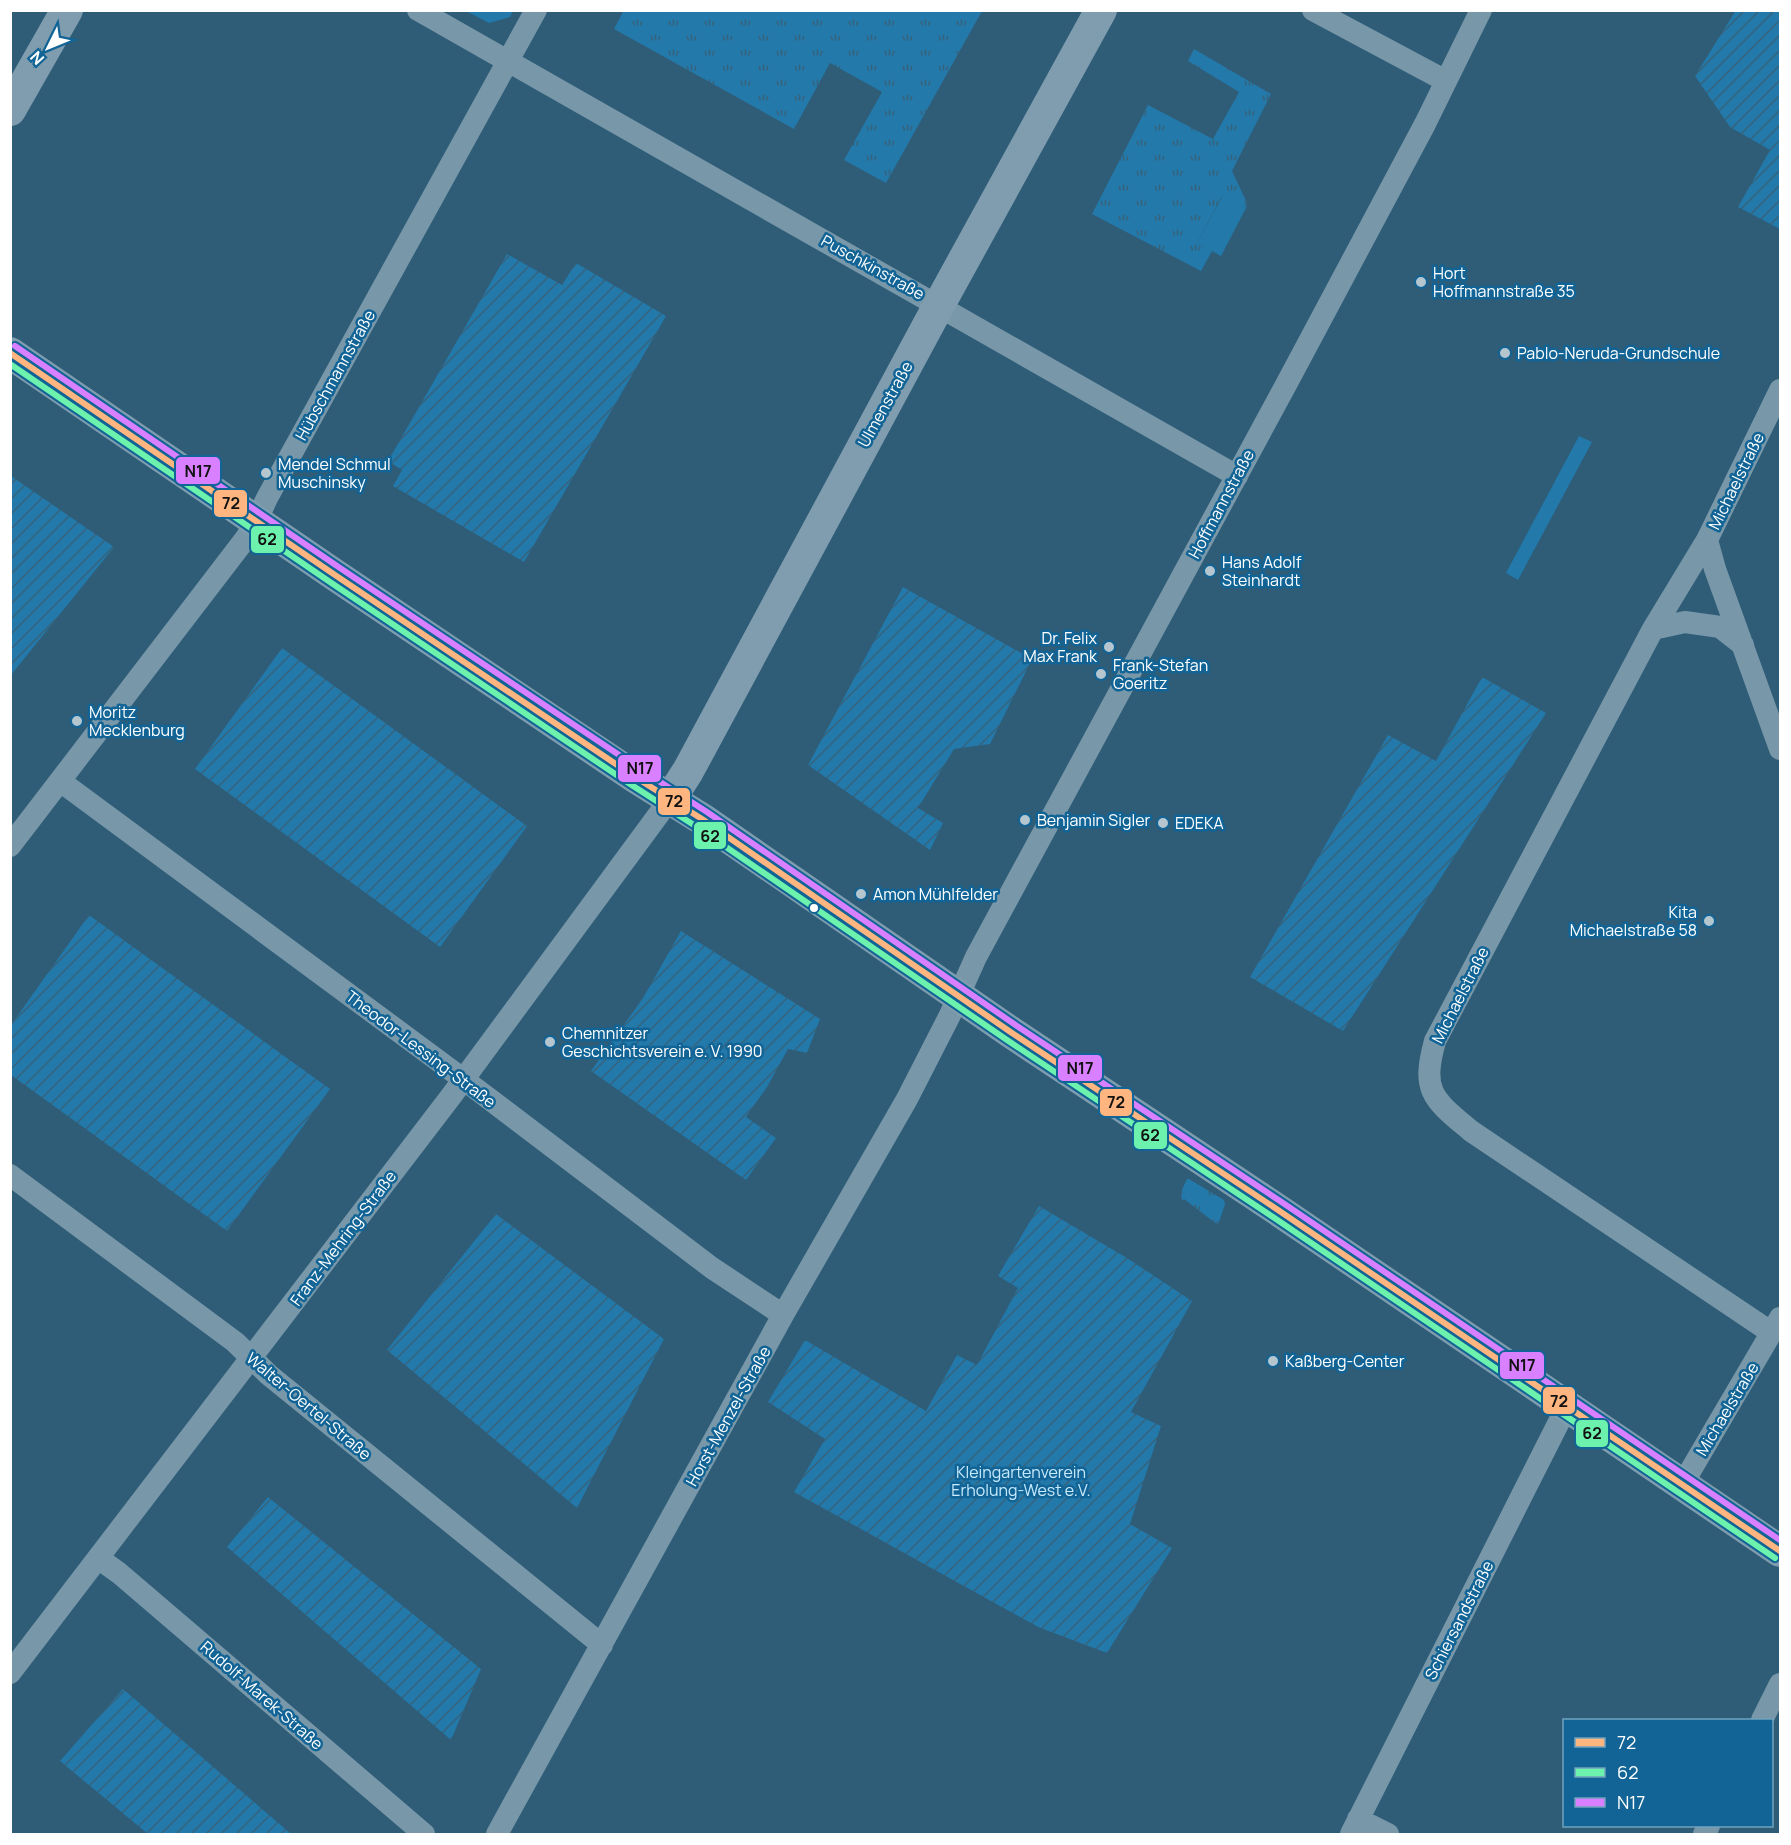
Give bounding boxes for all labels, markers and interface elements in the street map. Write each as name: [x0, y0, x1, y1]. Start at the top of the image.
north arrow: [18, 18, 78, 78]
text: N: [25, 47, 49, 70]
street label: Puschkinstraße: [817, 229, 929, 305]
place label: Hort Hoffmannstraße 35: [1433, 262, 1575, 302]
marker: Hort Hoffmannstraße 35: [1414, 275, 1428, 289]
street label: Hübschmannstraße: [290, 306, 380, 444]
place label: Pablo-Neruda-Grundschule: [1517, 342, 1720, 364]
marker: Pablo-Neruda-Grundschule: [1498, 346, 1512, 360]
street label: Ulmenstraße: [852, 357, 918, 451]
street label: Michaelstraße: [1703, 429, 1769, 533]
street label: Hoffmannstraße: [1183, 446, 1259, 562]
place label: Mendel Schmul Muschinsky: [278, 453, 391, 493]
line badge: N17: [175, 456, 221, 485]
text: N17: [184, 460, 212, 482]
marker: Mendel Schmul Muschinsky: [259, 466, 273, 480]
line badge: 72: [213, 489, 248, 518]
text: 72: [222, 492, 240, 514]
line badge: 62: [250, 525, 285, 554]
text: 62: [257, 528, 277, 550]
place label: Hans Adolf Steinhardt: [1222, 551, 1302, 591]
marker: Hans Adolf Steinhardt: [1203, 564, 1217, 578]
place label: Dr. Felix Max Frank: [1023, 627, 1098, 667]
marker: Dr. Felix Max Frank: [1102, 640, 1116, 654]
place label: Frank-Stefan Goeritz: [1113, 654, 1208, 694]
marker: Frank-Stefan Goeritz: [1094, 667, 1108, 681]
place label: Moritz Mecklenburg: [89, 701, 185, 741]
marker: Moritz Mecklenburg: [70, 714, 84, 728]
line badge: N17: [617, 754, 662, 783]
text: N17: [626, 757, 654, 779]
line badge: 72: [657, 787, 691, 816]
text: 72: [665, 790, 683, 812]
place label: Benjamin Sigler: [1037, 809, 1150, 831]
place label: EDEKA: [1175, 812, 1224, 834]
marker: Benjamin Sigler: [1018, 813, 1032, 827]
marker: EDEKA: [1156, 816, 1170, 830]
line badge: 62: [693, 821, 727, 850]
text: 62: [700, 825, 720, 847]
place label: Amon Mühlfelder: [873, 883, 998, 905]
marker: Amon Mühlfelder: [854, 887, 868, 901]
place label: Kita Michaelstraße 58: [1570, 901, 1697, 941]
unlabelled marker: [808, 902, 820, 914]
marker: Kita Michaelstraße 58: [1702, 914, 1716, 928]
street label: Michaelstraße: [1426, 943, 1494, 1047]
street label: Theodor-Lessing-Straße: [341, 985, 501, 1113]
place label: Chemnitzer Geschichtsverein e. V. 1990: [562, 1022, 763, 1062]
marker: Chemnitzer Geschichtsverein e. V. 1990: [543, 1035, 557, 1049]
line badge: N17: [1057, 1054, 1103, 1082]
text: N17: [1066, 1057, 1094, 1079]
line badge: 72: [1099, 1088, 1133, 1117]
text: 72: [1107, 1091, 1125, 1113]
line badge: 62: [1133, 1121, 1168, 1150]
text: 62: [1140, 1124, 1160, 1146]
street label: Franz-Mehring-Straße: [285, 1166, 401, 1310]
street label: Horst-Menzel-Straße: [680, 1342, 776, 1490]
street label: Walter-Oertel-Straße: [242, 1347, 376, 1465]
place label: Kaßberg-Center: [1285, 1350, 1405, 1372]
line badge: N17: [1499, 1351, 1545, 1380]
marker: Kaßberg-Center: [1266, 1354, 1280, 1368]
text: N17: [1508, 1354, 1536, 1376]
street label: Michaelstraße: [1690, 1358, 1764, 1460]
line badge: 72: [1542, 1386, 1576, 1415]
text: 72: [1550, 1390, 1568, 1412]
line badge: 62: [1575, 1419, 1609, 1448]
text: 62: [1582, 1422, 1602, 1444]
park label: Kleingartenverein Erholung-West e.V.: [951, 1461, 1091, 1501]
street label: Schiersandstraße: [1419, 1557, 1499, 1683]
street label: Rudolf-Marek-Straße: [196, 1636, 328, 1754]
legend: [1563, 1719, 1773, 1827]
text: 72: [1617, 1730, 1636, 1754]
text: 62: [1617, 1760, 1638, 1784]
text: N17: [1617, 1790, 1645, 1814]

